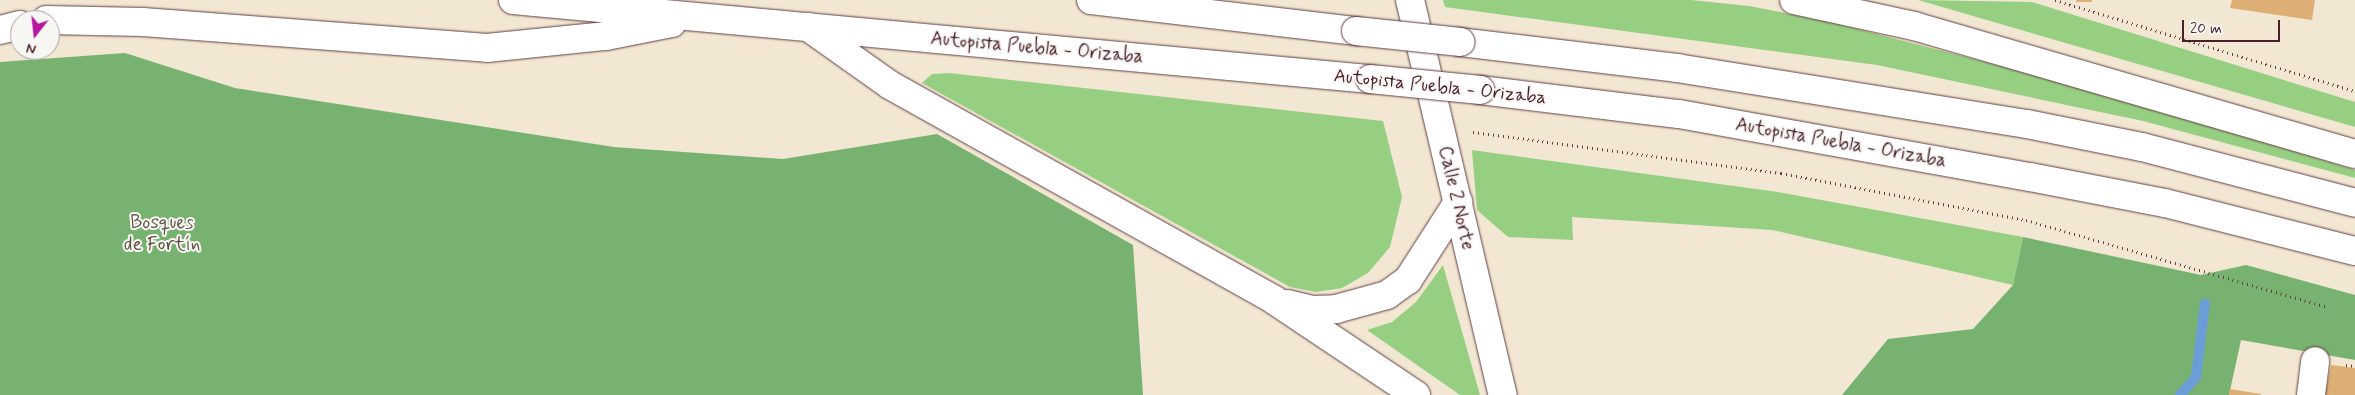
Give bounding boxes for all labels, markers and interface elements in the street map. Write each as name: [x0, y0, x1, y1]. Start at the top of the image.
north arrow: [10, 10, 60, 60]
scale bar: [2185, 10, 2282, 42]
text: 20 m: [2190, 19, 2222, 39]
street label: Autopista Puebla - Orizaba: [928, 27, 1146, 69]
text: N: [24, 39, 38, 58]
street label: Autopista Puebla - Orizaba: [1331, 64, 1549, 110]
street label: Autopista Puebla - Orizaba: [1732, 113, 1950, 173]
street label: Calle 2 Norte: [1433, 144, 1479, 252]
park label: Bosques de Fortín: [125, 212, 199, 256]

